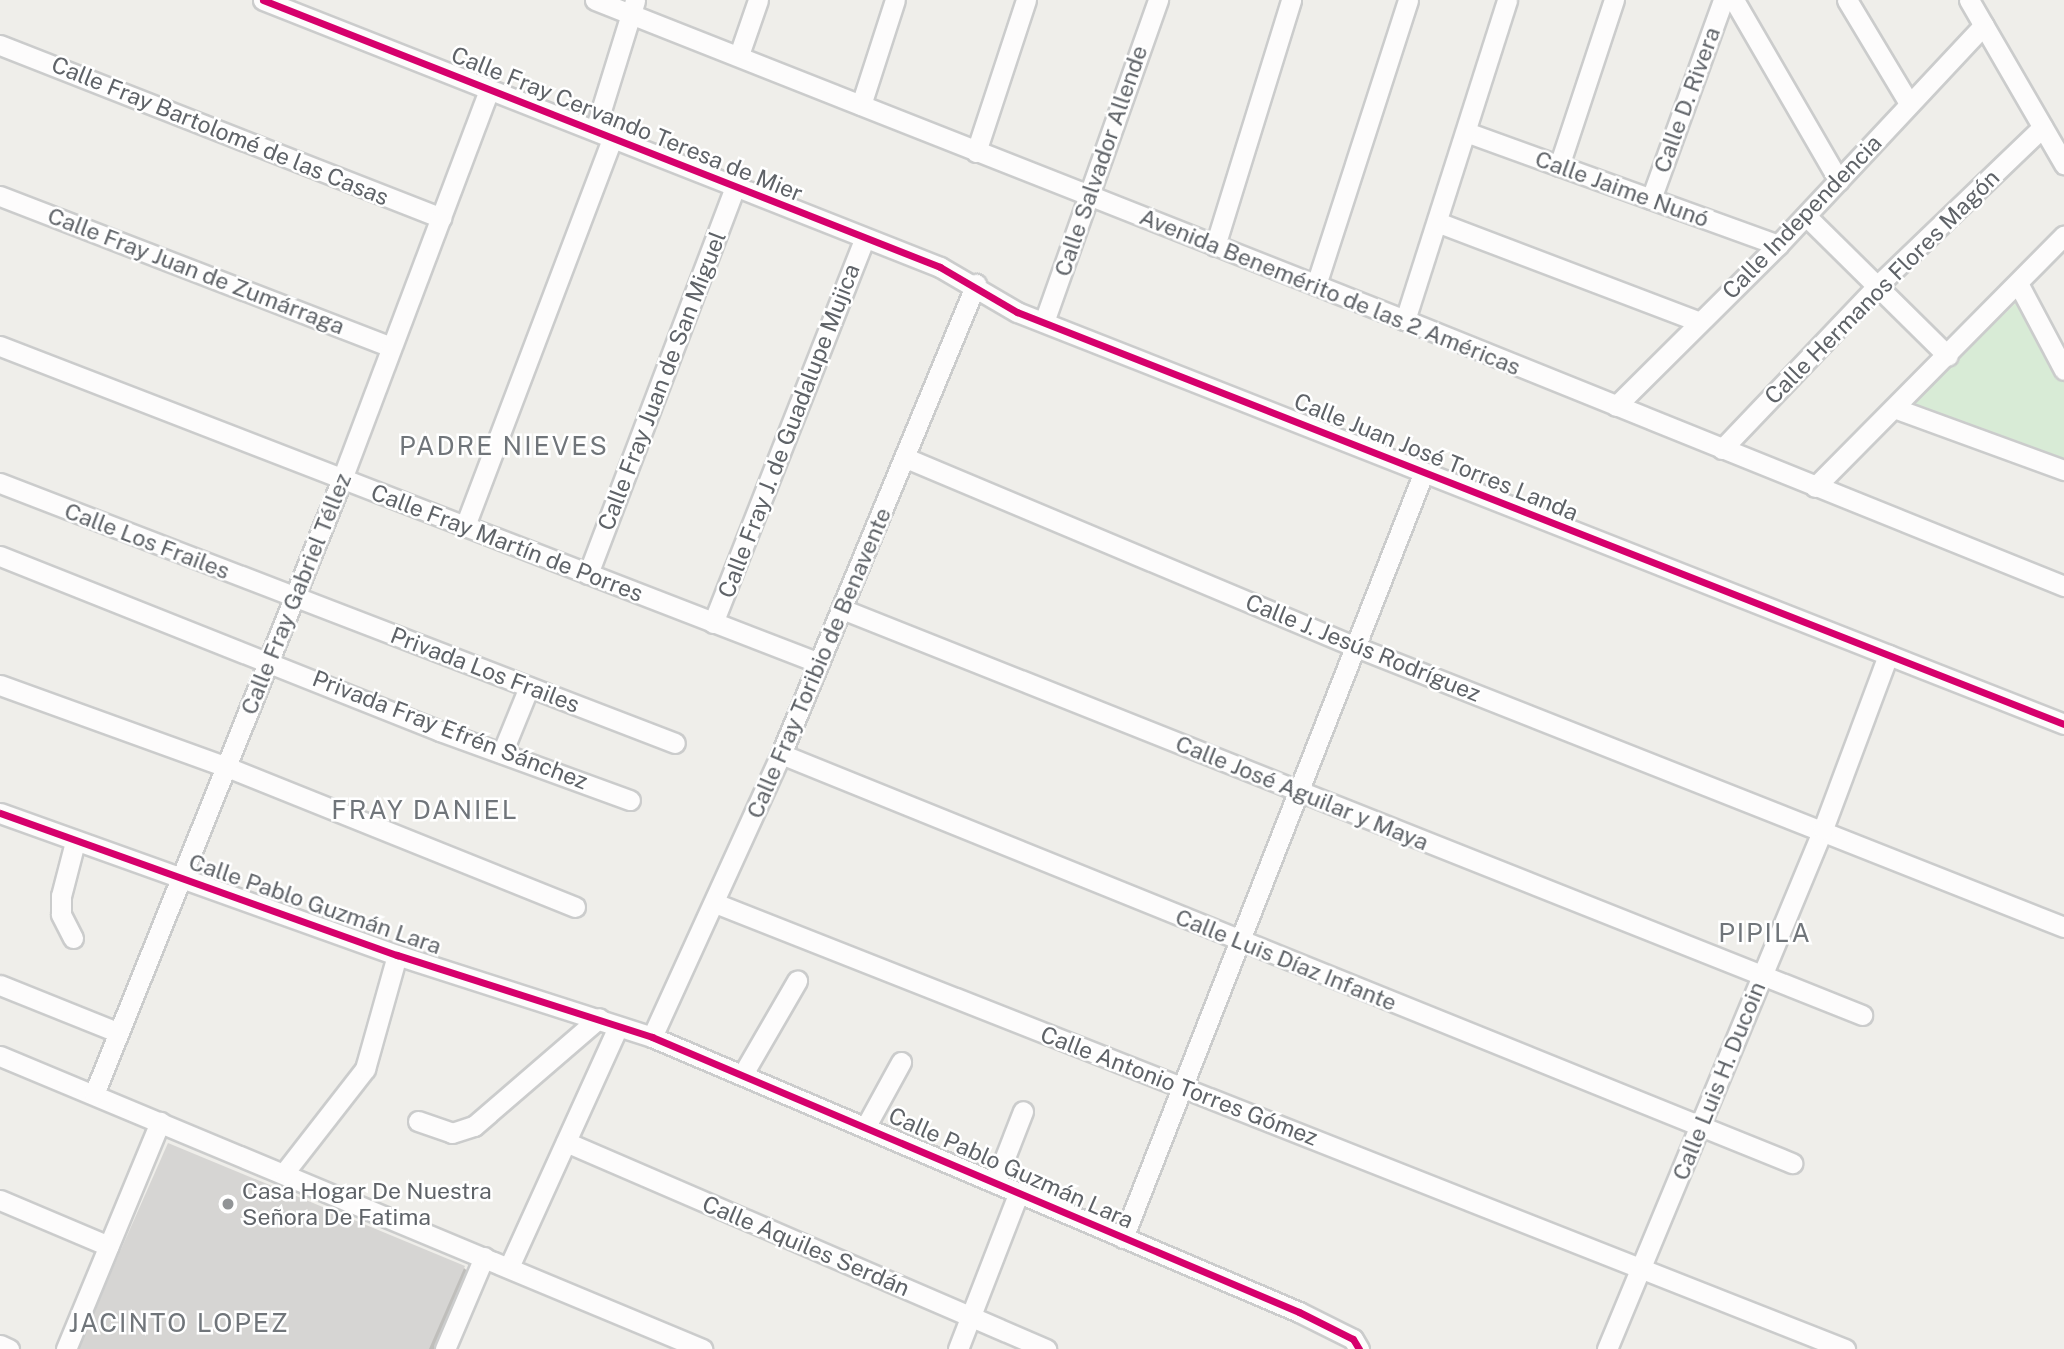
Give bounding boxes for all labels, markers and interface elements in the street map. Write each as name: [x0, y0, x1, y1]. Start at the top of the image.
street label: Calle D. Rivera: [1648, 23, 1726, 177]
street label: Calle Fray Cervando Teresa de Mier: [447, 40, 807, 208]
street label: Calle Salvador Allende: [1049, 42, 1153, 280]
street label: Calle Fray Bartolomé de las Casas: [47, 50, 393, 212]
street label: Calle Independencia: [1717, 129, 1887, 305]
street label: Calle Jaime Nunó: [1531, 145, 1713, 233]
street label: Calle Hermanos Flores Magón: [1759, 164, 2005, 410]
street label: Calle Fray Juan de Zumárraga: [43, 201, 349, 341]
street label: Avenida Benemérito de las 2 Américas: [1135, 203, 1525, 381]
street label: Calle Fray Juan de San Miguel: [592, 227, 732, 535]
street label: Calle Fray J. de Guadalupe Mujica: [712, 260, 866, 602]
street label: Calle Juan José Torres Landa: [1290, 387, 1582, 527]
district label: PADRE NIEVES: [401, 430, 607, 462]
street label: Calle Fray Gabriel Téllez: [235, 469, 357, 719]
street label: Calle Fray Martín de Porres: [367, 478, 647, 608]
street label: Calle Los Frailes: [60, 497, 234, 585]
street label: Calle Fray Toribio de Benavente: [741, 503, 897, 823]
street label: Calle J. Jesús Rodríguez: [1241, 588, 1485, 708]
street label: Privada Los Frailes: [387, 621, 583, 719]
street label: Privada Fray Efrén Sánchez: [309, 665, 591, 795]
street label: Calle José Aguilar y Maya: [1171, 729, 1433, 857]
district label: FRAY DANIEL: [332, 794, 518, 826]
street label: Calle Pablo Guzmán Lara: [185, 848, 445, 960]
street label: Calle Luis Díaz Infante: [1171, 903, 1401, 1017]
district label: PIPILA: [1719, 917, 1811, 949]
street label: Calle Luis H. Ducoin: [1666, 978, 1772, 1184]
street label: Calle Antonio Torres Gómez: [1036, 1020, 1322, 1152]
street label: Calle Pablo Guzmán Lara: [884, 1101, 1138, 1235]
place label: Casa Hogar De Nuestra Señora De Fatima: [242, 1177, 492, 1231]
street label: Calle Aquiles Serdán: [698, 1190, 914, 1302]
marker: Casa Hogar De Nuestra Señora De Fatima: [220, 1196, 236, 1212]
district label: JACINTO LOPEZ: [70, 1307, 288, 1339]

